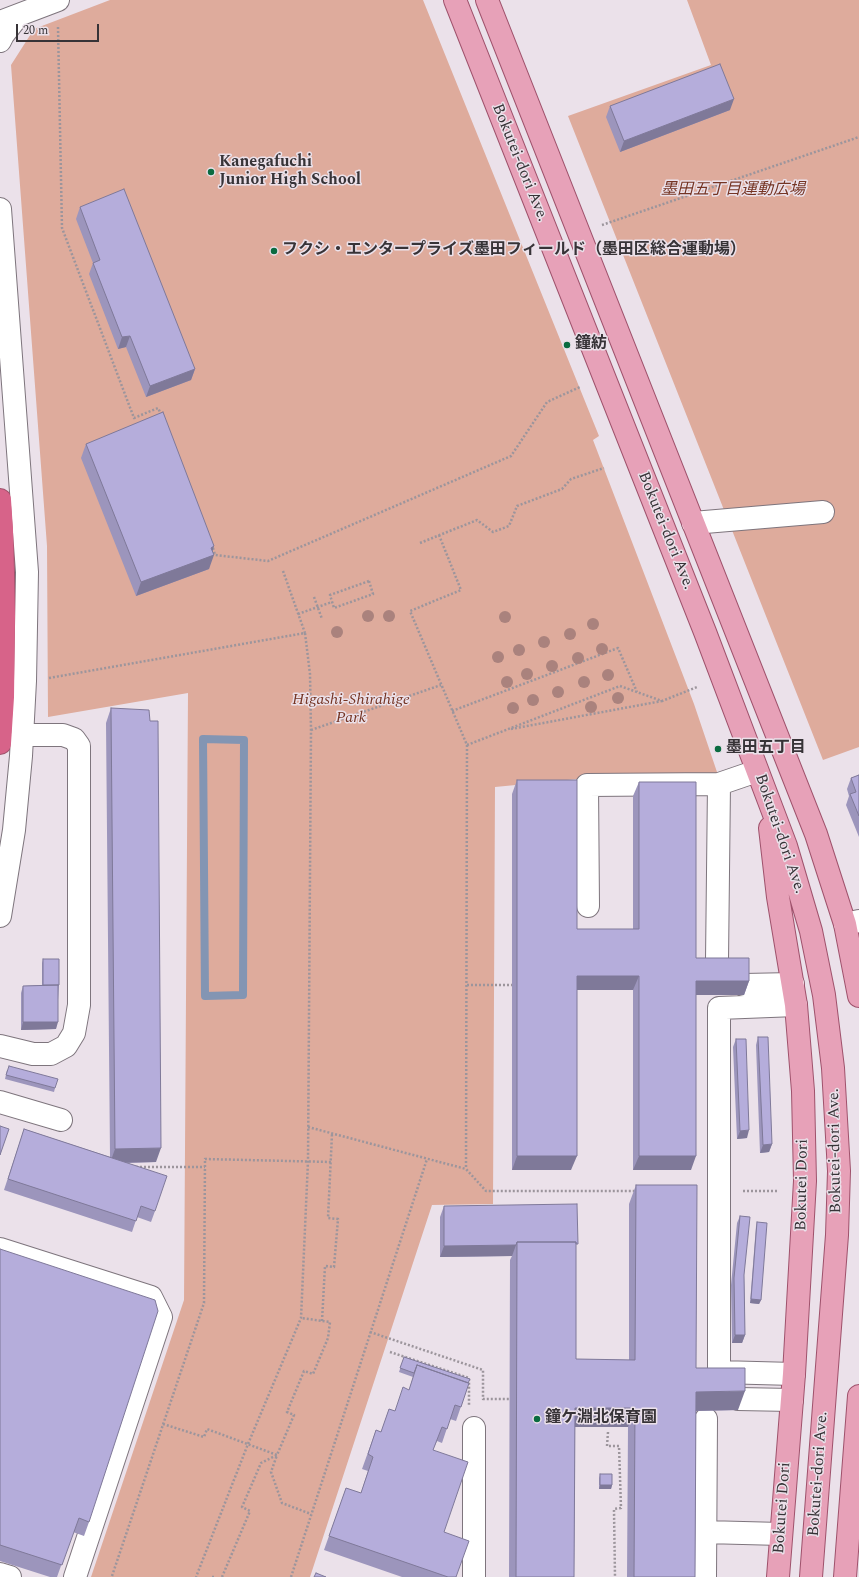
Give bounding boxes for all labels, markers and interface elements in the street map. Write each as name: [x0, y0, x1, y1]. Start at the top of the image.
scale bar: [18, 16, 101, 42]
text: 20 m: [23, 21, 48, 40]
street label: Bokutei-dori Ave.: [487, 101, 551, 225]
place label: Kanegafuchi Junior High School: [219, 153, 361, 191]
marker: Kanegafuchi Junior High School: [206, 167, 216, 177]
park label: 墨田五丁目運動広場: [661, 181, 805, 201]
place label: フクシ・エンタープライズ墨田フィールド（墨田区総合運動場）: [282, 241, 746, 261]
marker: フクシ・エンタープライズ墨田フィールド（墨田区総合運動場）: [269, 246, 279, 256]
place label: 鐘紡: [575, 335, 607, 355]
marker: 鐘紡: [562, 340, 572, 350]
street label: Bokutei-dori Ave.: [633, 469, 697, 593]
park label: Higashi-Shirahige Park: [292, 691, 410, 729]
place label: 墨田五丁目: [726, 739, 806, 759]
marker: 墨田五丁目: [713, 744, 723, 754]
street label: Bokutei-dori Ave.: [750, 772, 808, 896]
street label: Bokutei-dori Ave.: [825, 1088, 847, 1214]
street label: Bokutei Dori: [793, 1139, 813, 1231]
place label: 鐘ケ淵北保育園: [545, 1409, 657, 1429]
street label: Bokutei-dori Ave.: [805, 1411, 833, 1537]
marker: 鐘ケ淵北保育園: [532, 1414, 542, 1424]
street label: Bokutei Dori: [770, 1461, 796, 1555]

